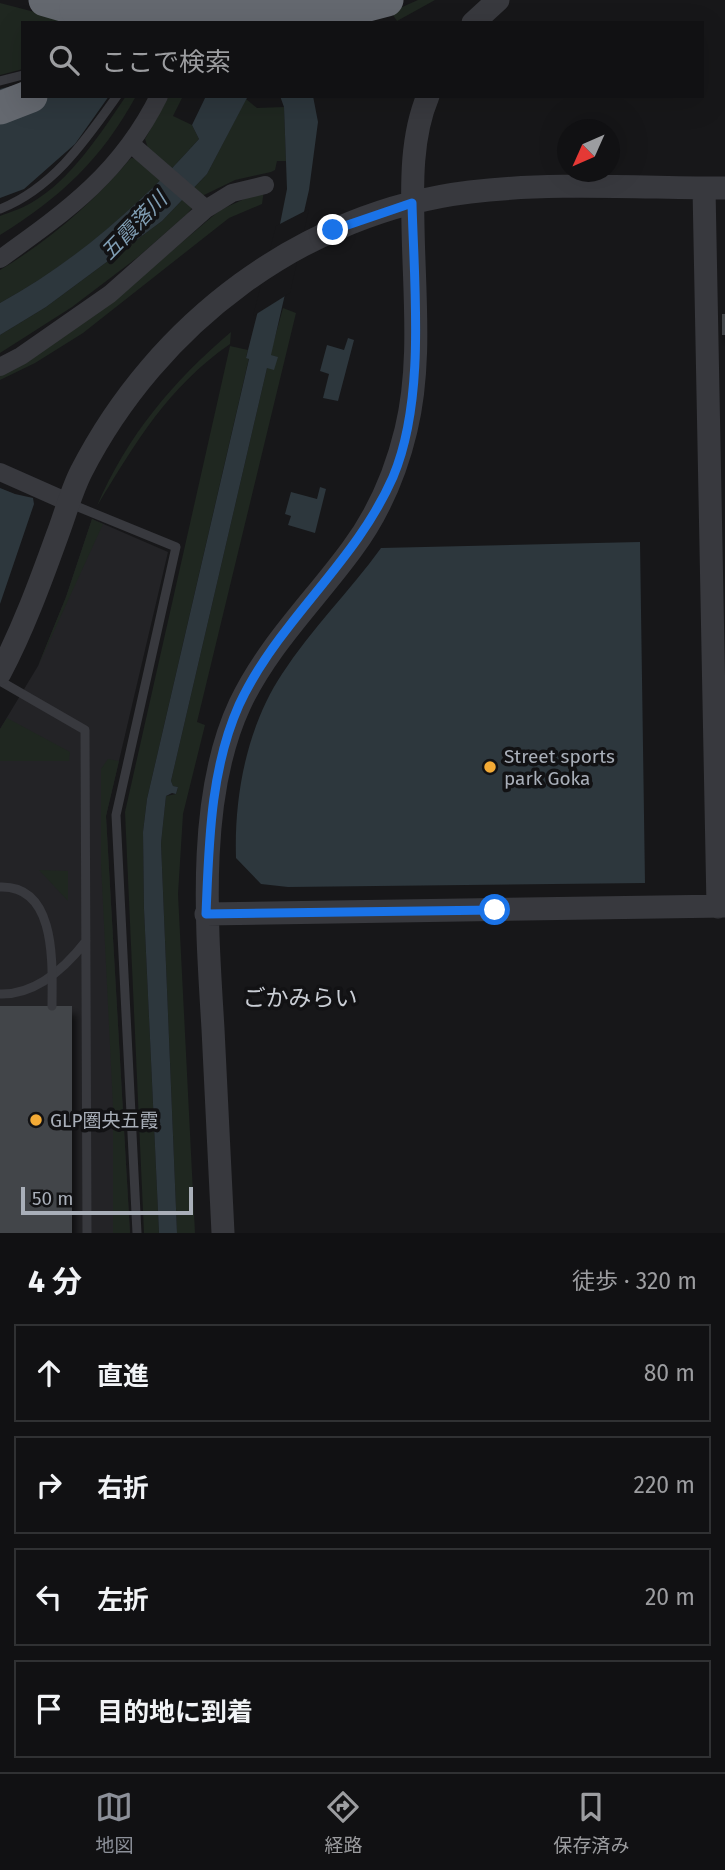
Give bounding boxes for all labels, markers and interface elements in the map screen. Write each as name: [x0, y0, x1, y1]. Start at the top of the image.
search box: [21, 21, 704, 98]
icon: search: [45, 41, 83, 79]
text: ここで検索: [101, 47, 231, 78]
north arrow: [557, 119, 620, 182]
water label: 五霞落川: [95, 185, 174, 265]
route end: [317, 214, 348, 245]
place label: Street sports park Goka: [504, 745, 615, 790]
marker: Street sports park Goka: [482, 759, 498, 775]
route start: [479, 894, 510, 925]
district label: ごかみらい: [243, 984, 358, 1012]
place label: GLP圏央五霞: [50, 1109, 159, 1132]
marker: GLP圏央五霞: [28, 1112, 44, 1128]
scale bar: [21, 1184, 192, 1216]
text: 50 m: [32, 1187, 73, 1210]
text: 4 分: [28, 1264, 82, 1300]
text: 徒歩 · 320 m: [572, 1267, 697, 1295]
icon: ahead: [30, 1354, 68, 1392]
text: 80 m: [644, 1359, 695, 1387]
text: 直進: [97, 1361, 149, 1392]
icon: right: [30, 1466, 68, 1504]
text: 220 m: [634, 1471, 695, 1499]
text: 右折: [97, 1473, 149, 1504]
icon: left: [30, 1578, 68, 1616]
text: 20 m: [645, 1583, 695, 1611]
text: 左折: [97, 1585, 149, 1616]
icon: arrive: [30, 1690, 68, 1728]
text: 目的地に到着: [97, 1697, 253, 1728]
tab: 地図: [95, 1788, 134, 1857]
tab: 経路: [324, 1788, 363, 1857]
tab: 保存済み: [553, 1788, 630, 1857]

